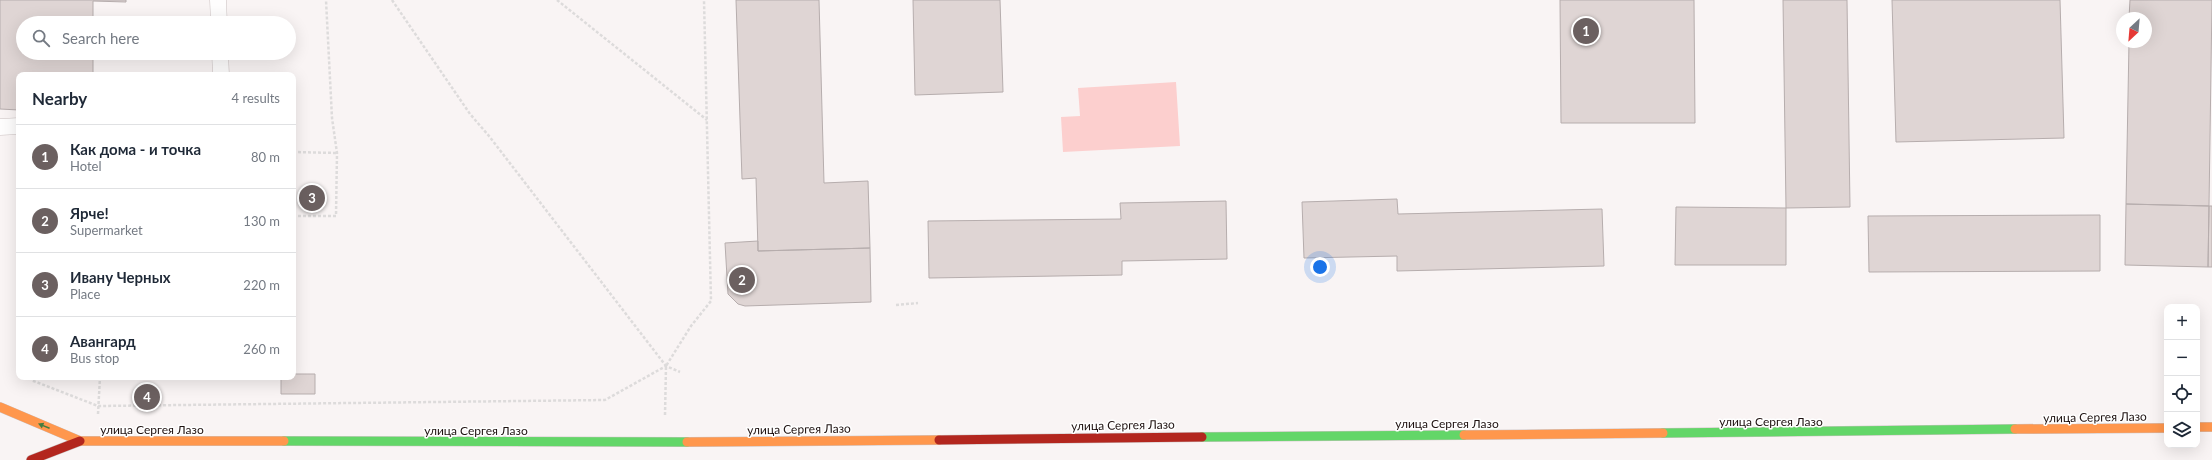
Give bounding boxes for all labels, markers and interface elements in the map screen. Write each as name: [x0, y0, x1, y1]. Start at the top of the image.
north arrow: [2116, 12, 2152, 48]
search box: [16, 16, 296, 60]
pin: 1: [1573, 16, 1599, 46]
icon: search: [30, 27, 52, 49]
text: Search here: [62, 29, 139, 47]
text: Nearby: [32, 88, 87, 109]
text: 4 results: [232, 90, 280, 106]
text: Как дома - и точка: [70, 140, 201, 158]
text: 1: [41, 149, 49, 165]
text: 80 m: [251, 149, 280, 165]
text: Hotel: [70, 158, 102, 174]
pin: 3: [299, 183, 325, 213]
text: Ярче!: [70, 204, 109, 222]
text: 2: [41, 213, 49, 229]
text: 130 m: [243, 213, 280, 229]
text: Supermarket: [70, 222, 143, 238]
your location: [1310, 257, 1330, 277]
pin: 2: [729, 265, 755, 295]
text: Ивану Черных: [70, 268, 171, 286]
text: 3: [41, 277, 49, 293]
text: 220 m: [243, 277, 280, 293]
text: Place: [70, 286, 100, 302]
map controls: [2164, 304, 2200, 448]
button: +: [2164, 304, 2200, 340]
text: Авангард: [70, 332, 136, 350]
button: −: [2164, 340, 2200, 376]
text: 4: [41, 341, 49, 357]
text: 260 m: [243, 341, 280, 357]
text: Bus stop: [70, 350, 119, 366]
button: locate: [2164, 376, 2200, 412]
pin: 4: [134, 382, 160, 412]
street label: улица Сергея Лазо: [2043, 409, 2147, 425]
button: layers: [2164, 412, 2200, 448]
street label: улица Сергея Лазо: [1719, 414, 1823, 429]
street label: улица Сергея Лазо: [1395, 416, 1499, 431]
street label: улица Сергея Лазо: [1071, 417, 1175, 433]
street label: улица Сергея Лазо: [747, 421, 851, 437]
one-way arrow: [38, 422, 50, 429]
street label: улица Сергея Лазо: [100, 422, 204, 437]
street label: улица Сергея Лазо: [424, 423, 528, 438]

